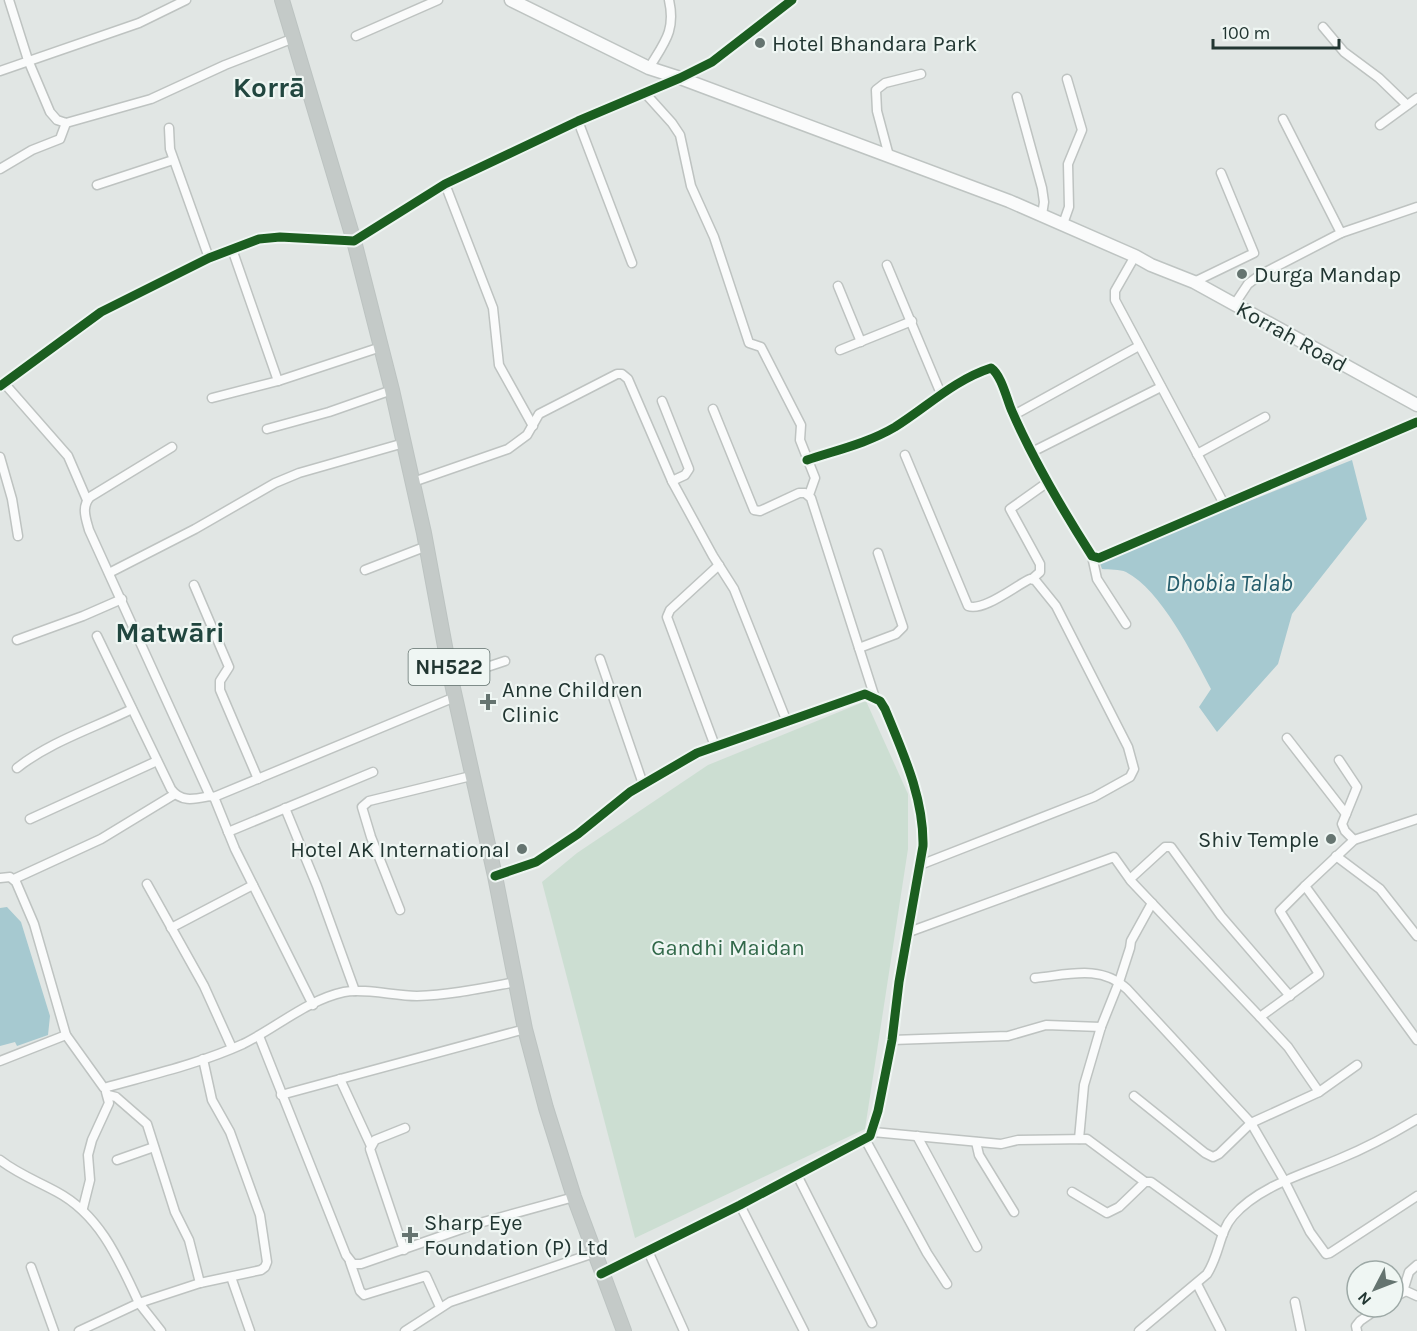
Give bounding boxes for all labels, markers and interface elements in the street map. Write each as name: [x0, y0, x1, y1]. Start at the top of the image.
scale bar: [1213, 12, 1339, 50]
text: 100 m: [1222, 22, 1270, 44]
place label: Hotel Bhandara Park: [772, 31, 977, 57]
marker: Hotel Bhandara Park: [753, 36, 767, 50]
district label: Korrā: [233, 71, 305, 104]
place label: Durga Mandap: [1254, 262, 1401, 288]
marker: Durga Mandap: [1235, 267, 1249, 281]
street label: Korrah Road: [1232, 296, 1351, 378]
water label: Dhobia Talab: [1165, 569, 1293, 597]
district label: Matwāri: [115, 616, 225, 649]
road number: NH522: [408, 649, 490, 685]
place label: Anne Children Clinic: [502, 677, 643, 728]
marker: Anne Children Clinic: [479, 693, 497, 711]
place label: Shiv Temple: [1198, 827, 1319, 853]
marker: Shiv Temple: [1324, 832, 1338, 846]
place label: Hotel AK International: [290, 837, 510, 863]
marker: Hotel AK International: [515, 842, 529, 856]
park label: Gandhi Maidan: [651, 935, 805, 961]
place label: Sharp Eye Foundation (P) Ltd: [424, 1210, 609, 1261]
marker: Sharp Eye Foundation (P) Ltd: [401, 1226, 419, 1244]
north arrow: [1345, 1259, 1405, 1319]
text: N: [1353, 1288, 1375, 1309]

